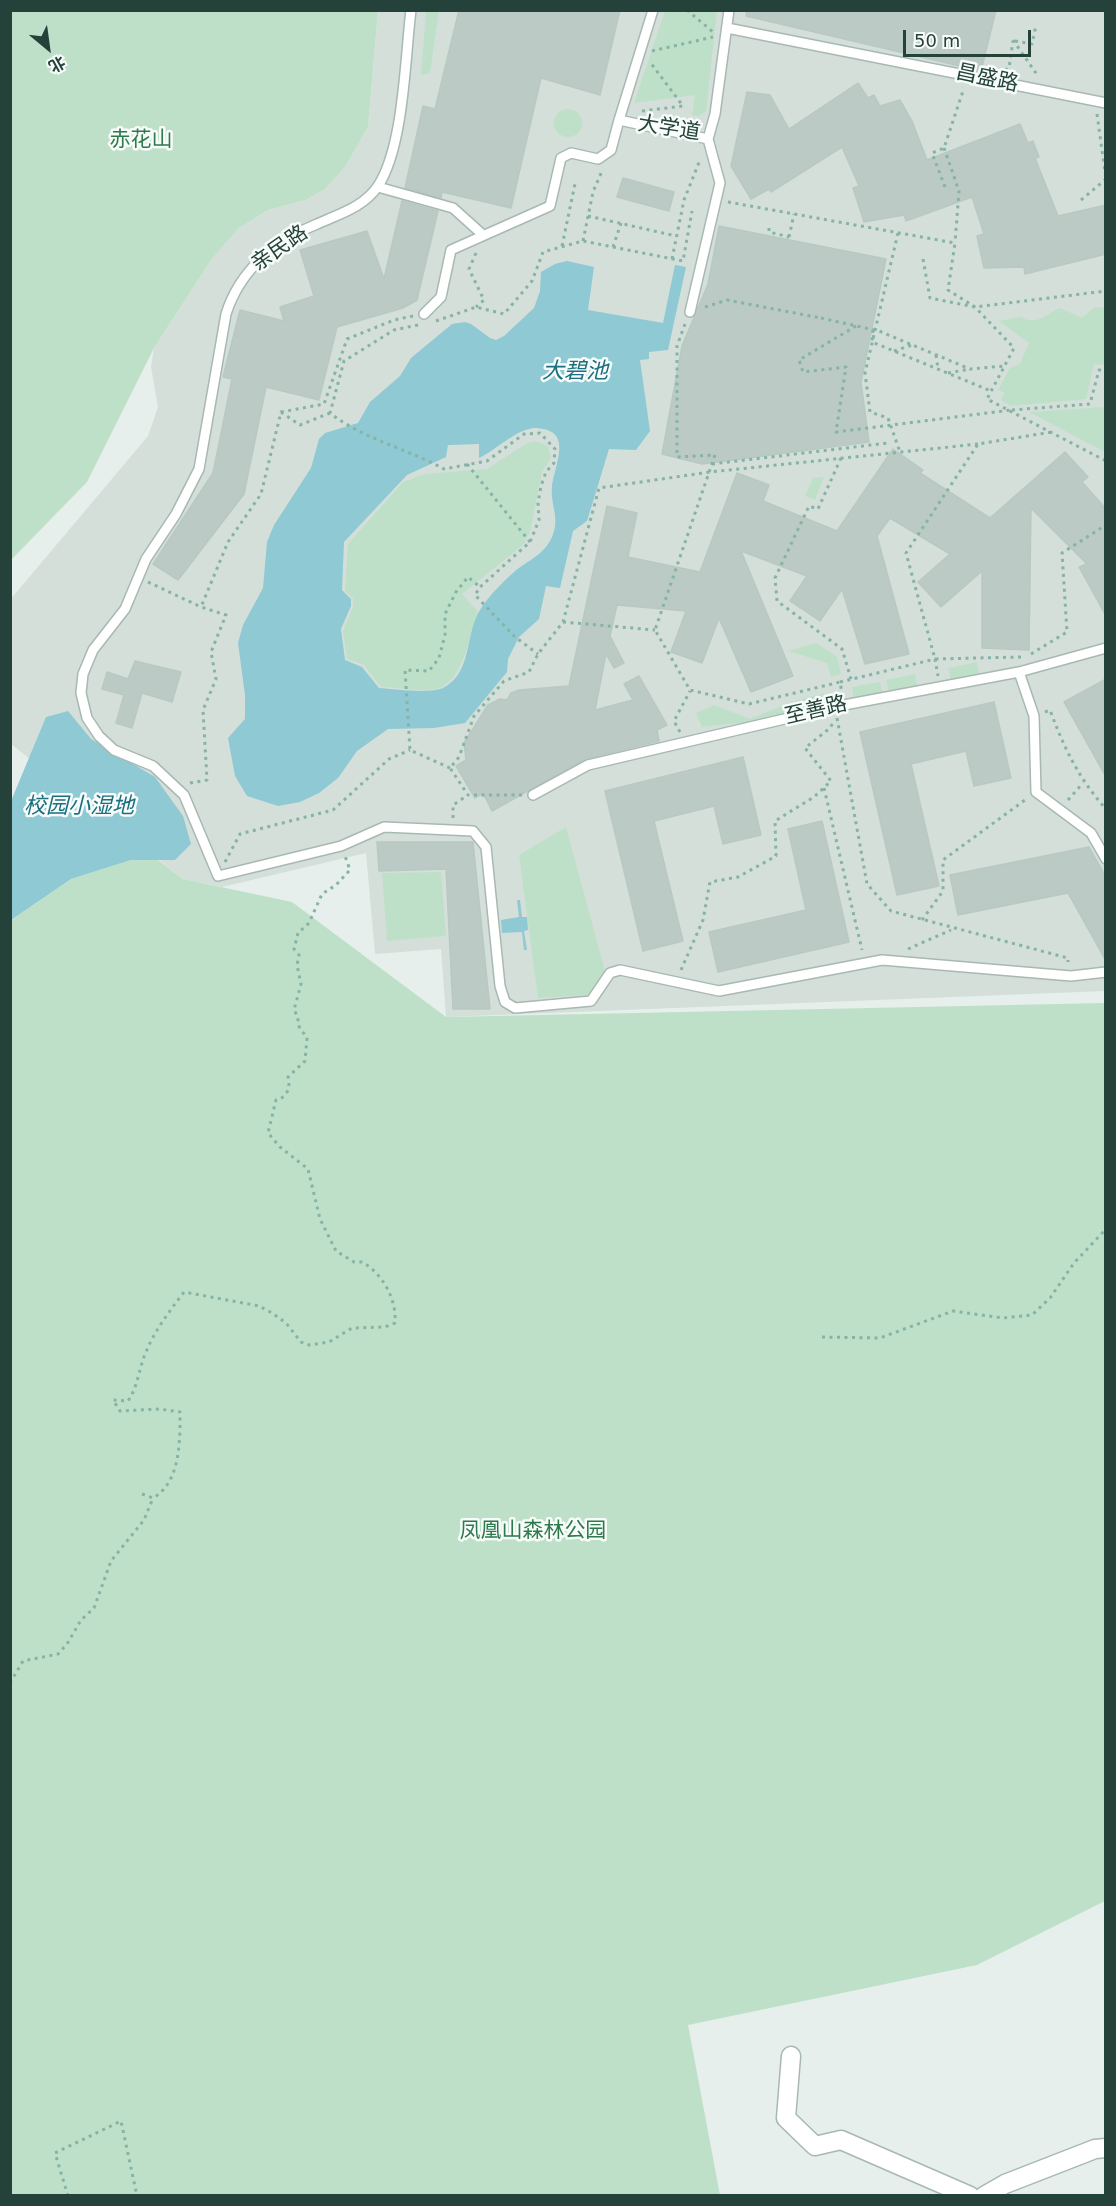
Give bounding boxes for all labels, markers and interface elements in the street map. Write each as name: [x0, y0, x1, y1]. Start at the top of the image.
north arrow: [18, 18, 78, 78]
scale bar: [906, 18, 1034, 56]
text: 50 m: [914, 30, 960, 51]
text: 北: [45, 52, 69, 76]
street label: 昌盛路: [954, 60, 1020, 98]
street label: 大学道: [636, 112, 702, 146]
park label: 赤花山: [110, 128, 172, 154]
street label: 亲民路: [247, 221, 313, 277]
water label: 大碧池: [542, 359, 608, 385]
street label: 至善路: [782, 692, 850, 730]
water label: 校园小湿地: [24, 794, 134, 820]
park label: 凤凰山森林公园: [460, 1519, 606, 1545]

